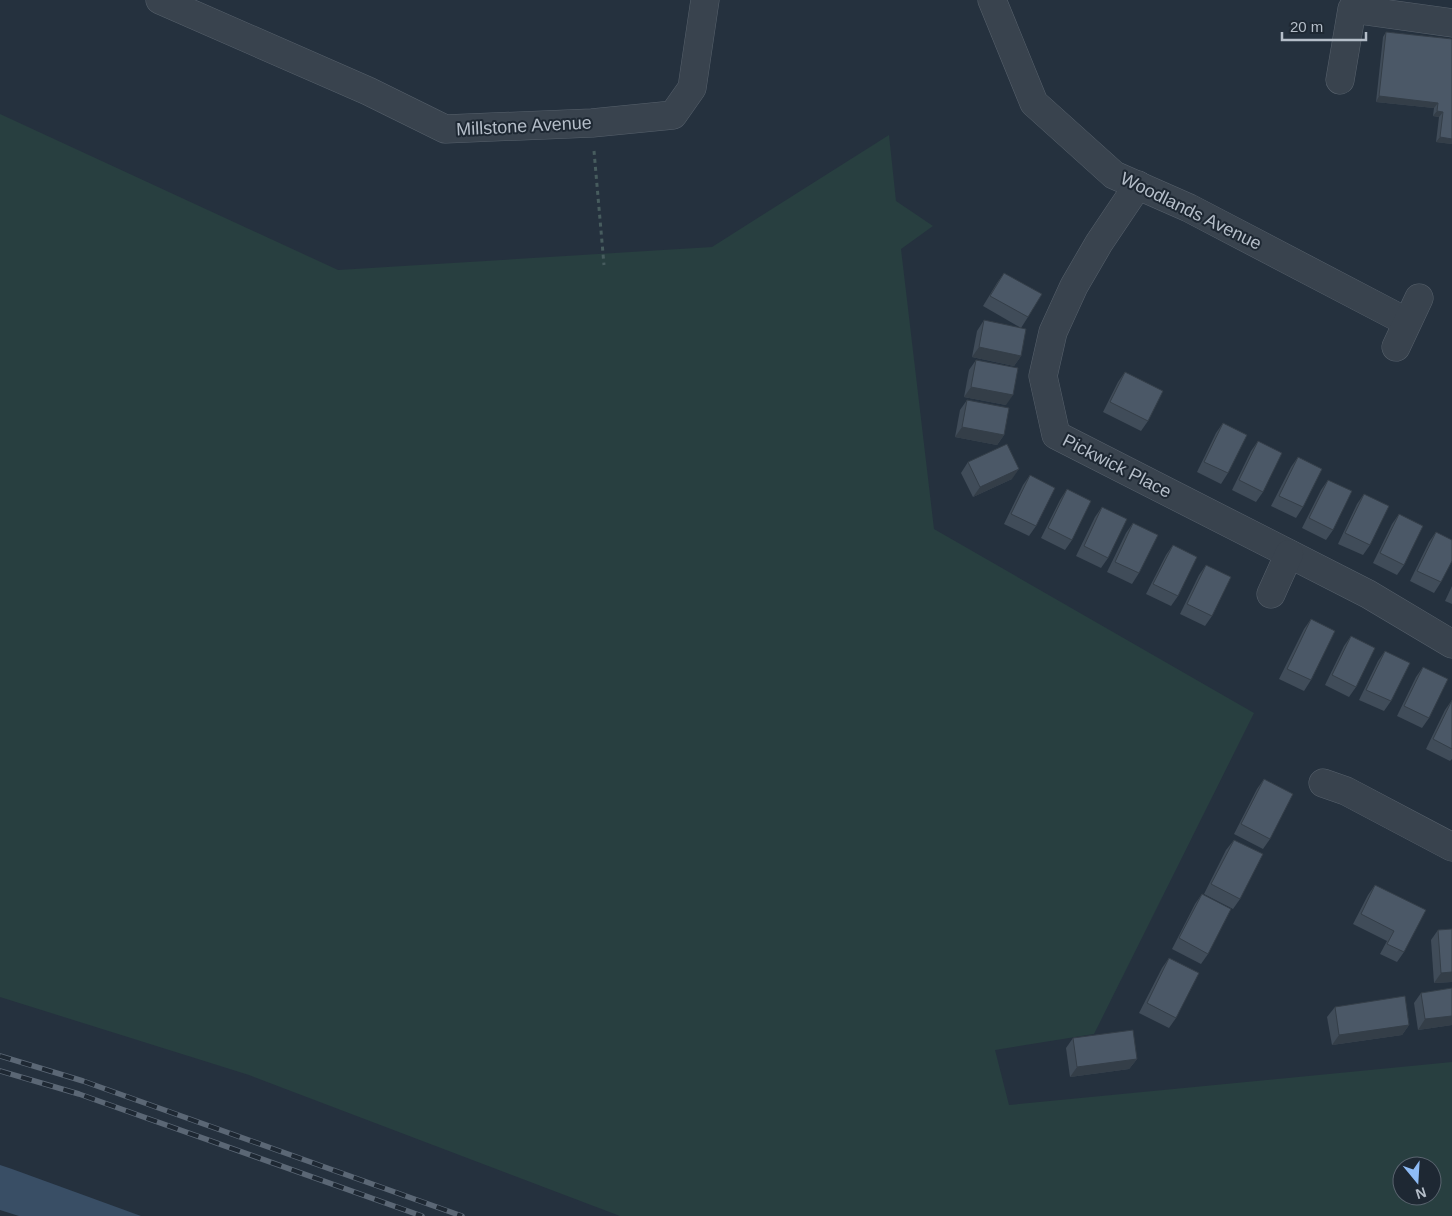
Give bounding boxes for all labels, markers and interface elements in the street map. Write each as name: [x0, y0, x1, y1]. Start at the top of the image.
scale bar: [1282, 10, 1366, 42]
text: 20 m: [1290, 18, 1323, 35]
street label: Millstone Avenue: [456, 112, 592, 140]
street label: Woodlands Avenue: [1117, 168, 1265, 254]
street label: Pickwick Place: [1059, 430, 1175, 502]
north arrow: [1392, 1156, 1442, 1206]
text: N: [1414, 1184, 1428, 1203]

